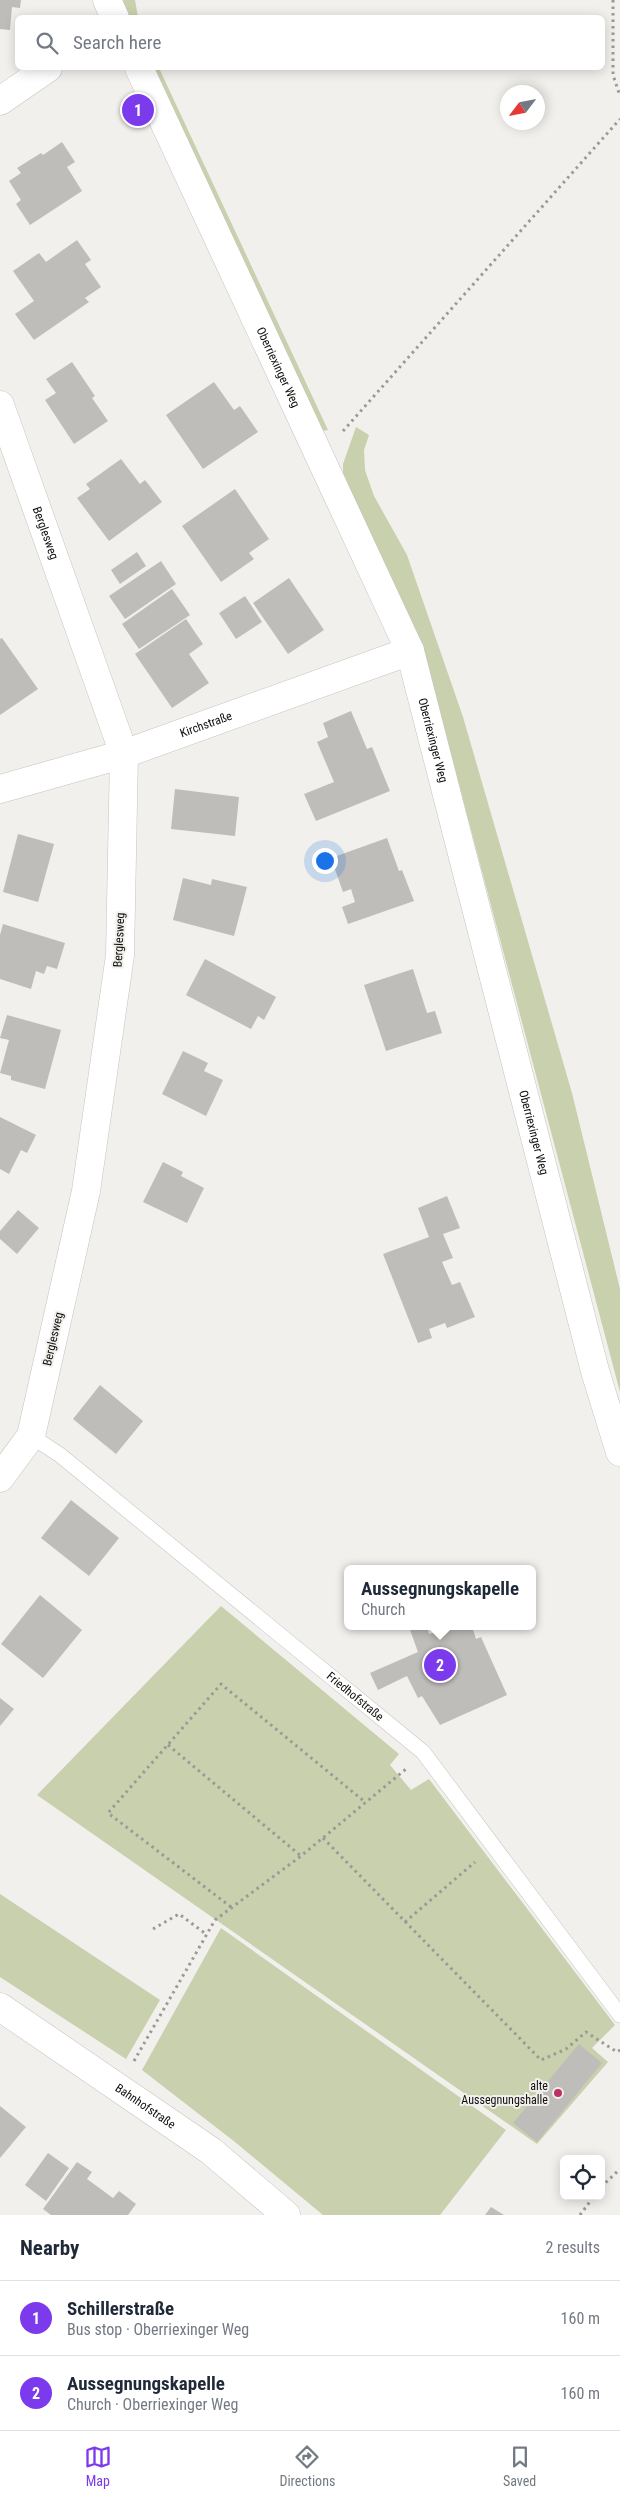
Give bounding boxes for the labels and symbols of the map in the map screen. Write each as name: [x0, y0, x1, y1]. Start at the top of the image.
north arrow: [500, 85, 545, 130]
pin: 1: [122, 91, 154, 129]
street label: Oberriexinger Weg: [253, 325, 303, 410]
street label: Berglesweg: [30, 505, 61, 561]
street label: Oberriexinger Weg: [415, 696, 451, 784]
street label: Kirchstraße: [178, 709, 234, 740]
your location: [312, 848, 338, 874]
street label: Berglesweg: [111, 912, 127, 968]
street label: Oberriexinger Weg: [516, 1089, 551, 1176]
street label: Berglesweg: [40, 1311, 66, 1367]
pin: 2: [424, 1646, 456, 1684]
street label: Friedhofstraße: [324, 1669, 387, 1724]
place label: alte Aussegnungshalle: [461, 2079, 548, 2107]
street label: Bahnhofstraße: [113, 2081, 178, 2132]
marker: alte Aussegnungshalle: [552, 2087, 564, 2099]

